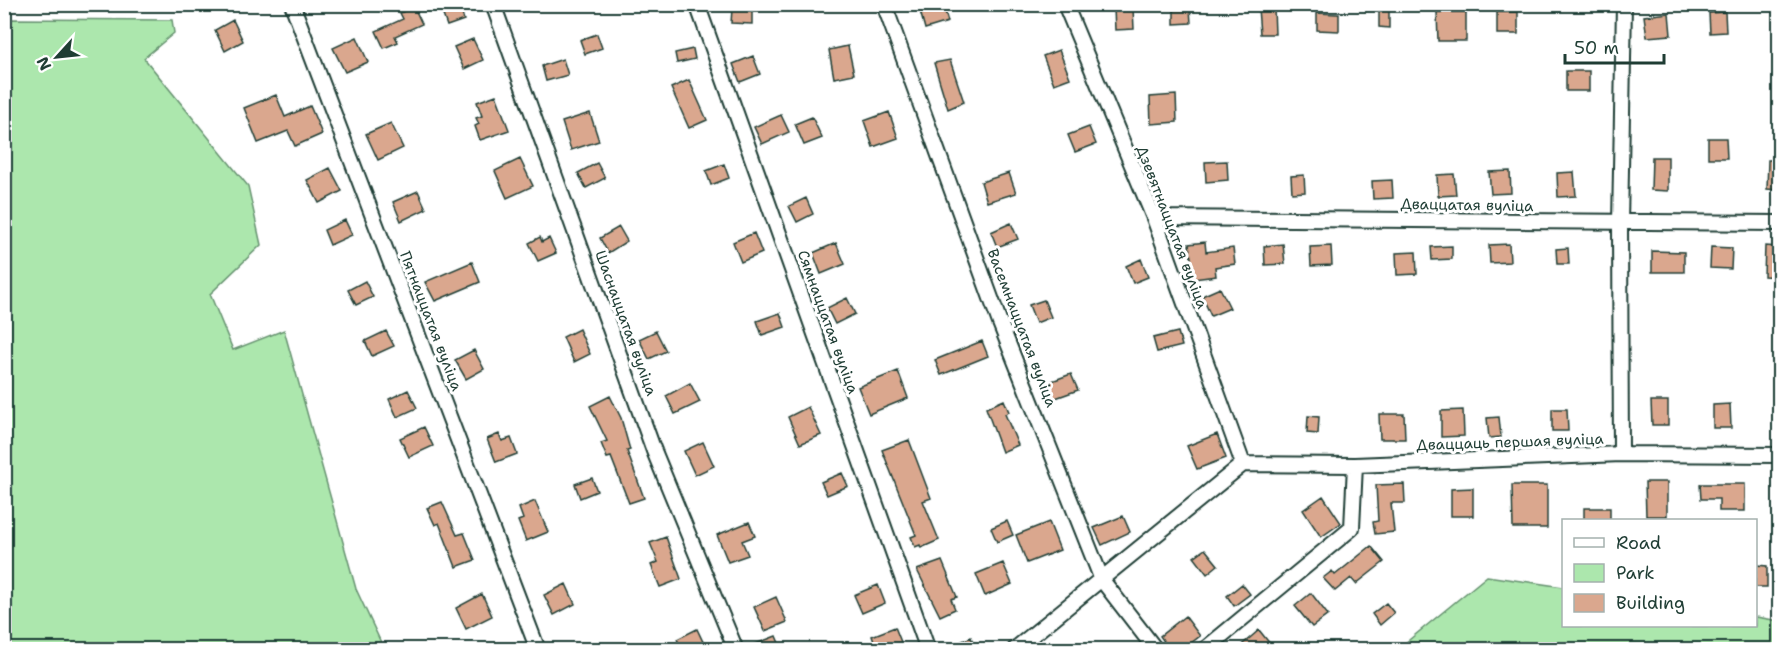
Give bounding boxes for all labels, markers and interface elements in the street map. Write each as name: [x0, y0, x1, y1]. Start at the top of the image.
north arrow: [27, 27, 87, 87]
scale bar: [1565, 27, 1664, 65]
text: 50 m: [1574, 36, 1619, 60]
text: N: [32, 53, 56, 74]
street label: Дзевятнаццатая вуліца: [1132, 143, 1213, 312]
street label: Дваццатая вуліца: [1400, 194, 1534, 216]
street label: Васемнаццатая вуліца: [983, 246, 1062, 411]
street label: Сямнаццатая вуліца: [793, 247, 864, 397]
street label: Пятнаццатая вуліца: [395, 248, 467, 394]
street label: Шаснаццатая вуліца: [590, 248, 662, 399]
street label: Дваццаць першая вуліца: [1416, 429, 1605, 455]
legend: [1562, 519, 1757, 627]
text: Road: [1616, 531, 1661, 555]
text: Park: [1616, 561, 1655, 585]
text: Building: [1616, 591, 1685, 615]

